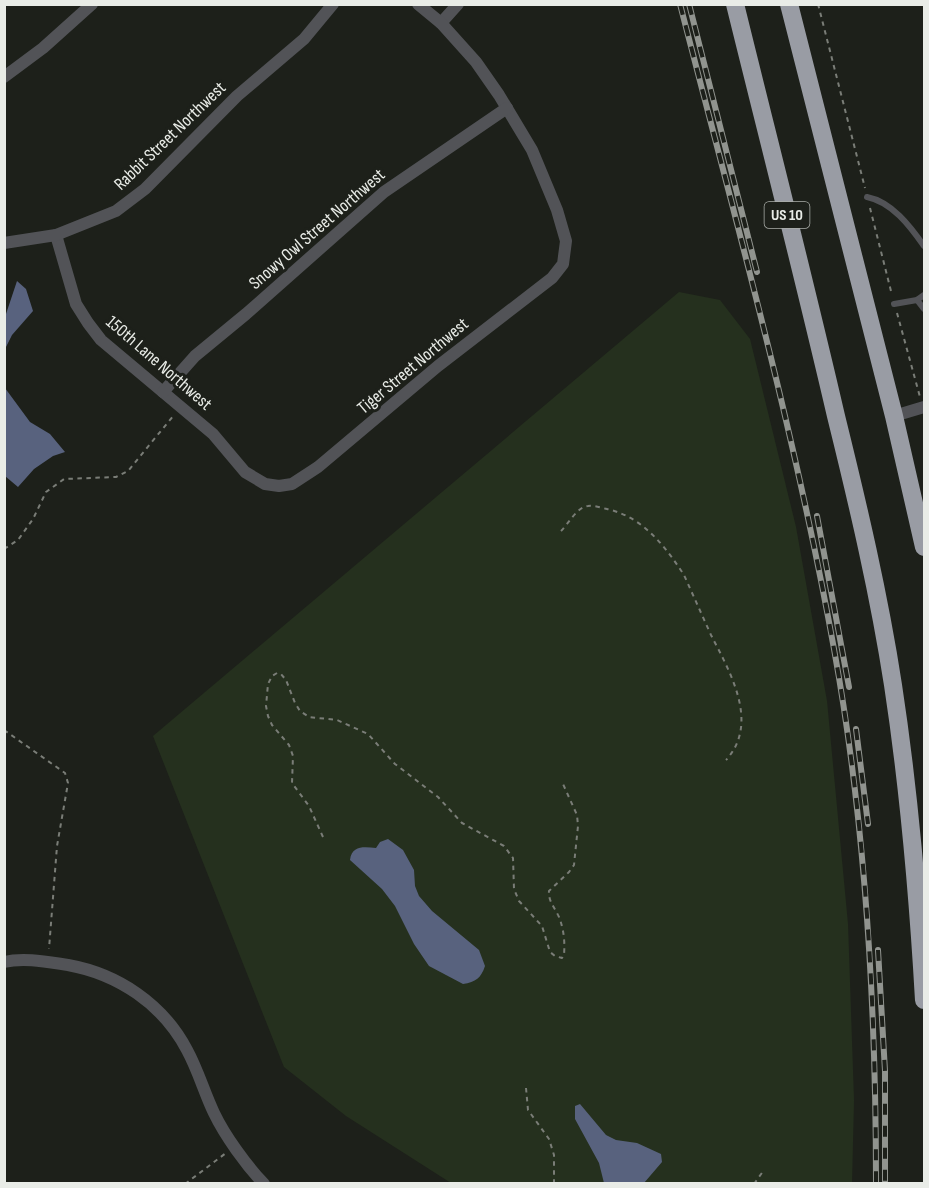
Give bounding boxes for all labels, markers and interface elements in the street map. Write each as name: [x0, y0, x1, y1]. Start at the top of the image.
street label: Rabbit Street Northwest: [110, 77, 231, 195]
street label: Snowy Owl Street Northwest: [245, 164, 390, 294]
road number: US 10: [764, 202, 810, 228]
street label: 150th Lane Northwest: [102, 311, 217, 415]
street label: Tiger Street Northwest: [353, 313, 473, 418]

